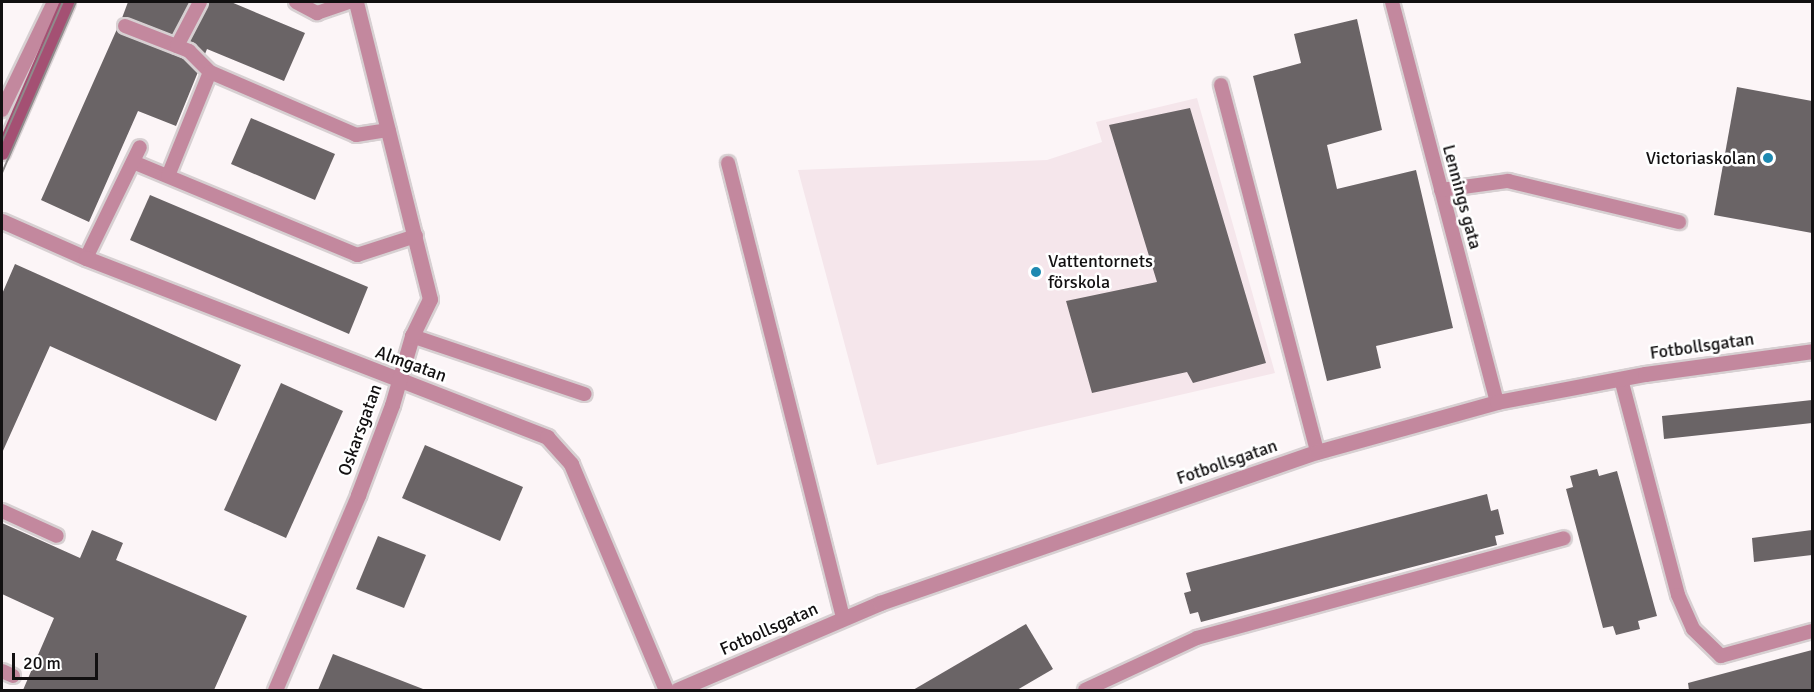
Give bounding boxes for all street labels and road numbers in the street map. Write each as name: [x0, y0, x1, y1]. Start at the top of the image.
street label: Lennings gata: [1438, 142, 1486, 252]
street label: Fotbollsgatan: [1648, 328, 1756, 364]
street label: Almgatan: [372, 341, 450, 387]
street label: Oskarsgatan: [333, 381, 387, 479]
street label: Fotbollsgatan: [1174, 435, 1280, 489]
street label: Fotbollsgatan: [717, 598, 821, 660]

